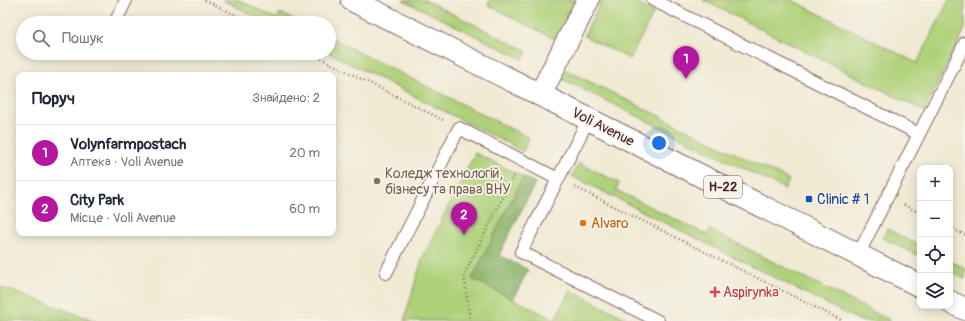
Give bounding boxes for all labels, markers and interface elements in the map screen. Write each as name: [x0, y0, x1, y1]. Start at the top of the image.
search box: [16, 16, 336, 60]
icon: search: [30, 27, 52, 49]
text: Пошук: [62, 29, 104, 48]
pin: 1: [673, 46, 699, 79]
text: Поруч: [32, 88, 75, 109]
text: Знайдено: 2: [252, 90, 320, 106]
street label: Voli Avenue: [569, 104, 637, 150]
your location: [649, 133, 669, 153]
text: Volynfarmpostach: [70, 135, 186, 154]
text: 1: [42, 145, 48, 161]
text: 20 m: [289, 145, 320, 161]
text: Аптека · Voli Avenue: [70, 154, 184, 170]
place label: Коледж технологій, бізнесу та права ВНУ: [385, 165, 511, 198]
map controls: [917, 165, 953, 309]
button: +: [917, 165, 953, 201]
marker: Коледж технологій, бізнесу та права ВНУ: [372, 176, 382, 186]
road number: Н-22: [704, 176, 742, 198]
text: City Park: [70, 191, 124, 210]
place label: Clinic # 1: [817, 191, 869, 208]
marker: Clinic # 1: [804, 194, 814, 204]
text: 2: [41, 201, 49, 217]
text: 60 m: [289, 201, 320, 217]
button: −: [917, 201, 953, 237]
pin: 2: [451, 202, 477, 235]
text: Місце · Voli Avenue: [70, 210, 176, 226]
place label: Alvaro: [591, 215, 629, 232]
marker: Alvaro: [578, 218, 588, 228]
button: locate: [917, 237, 953, 273]
button: layers: [917, 273, 953, 309]
place label: Aspirynka: [723, 284, 779, 301]
marker: Aspirynka: [710, 287, 720, 297]

